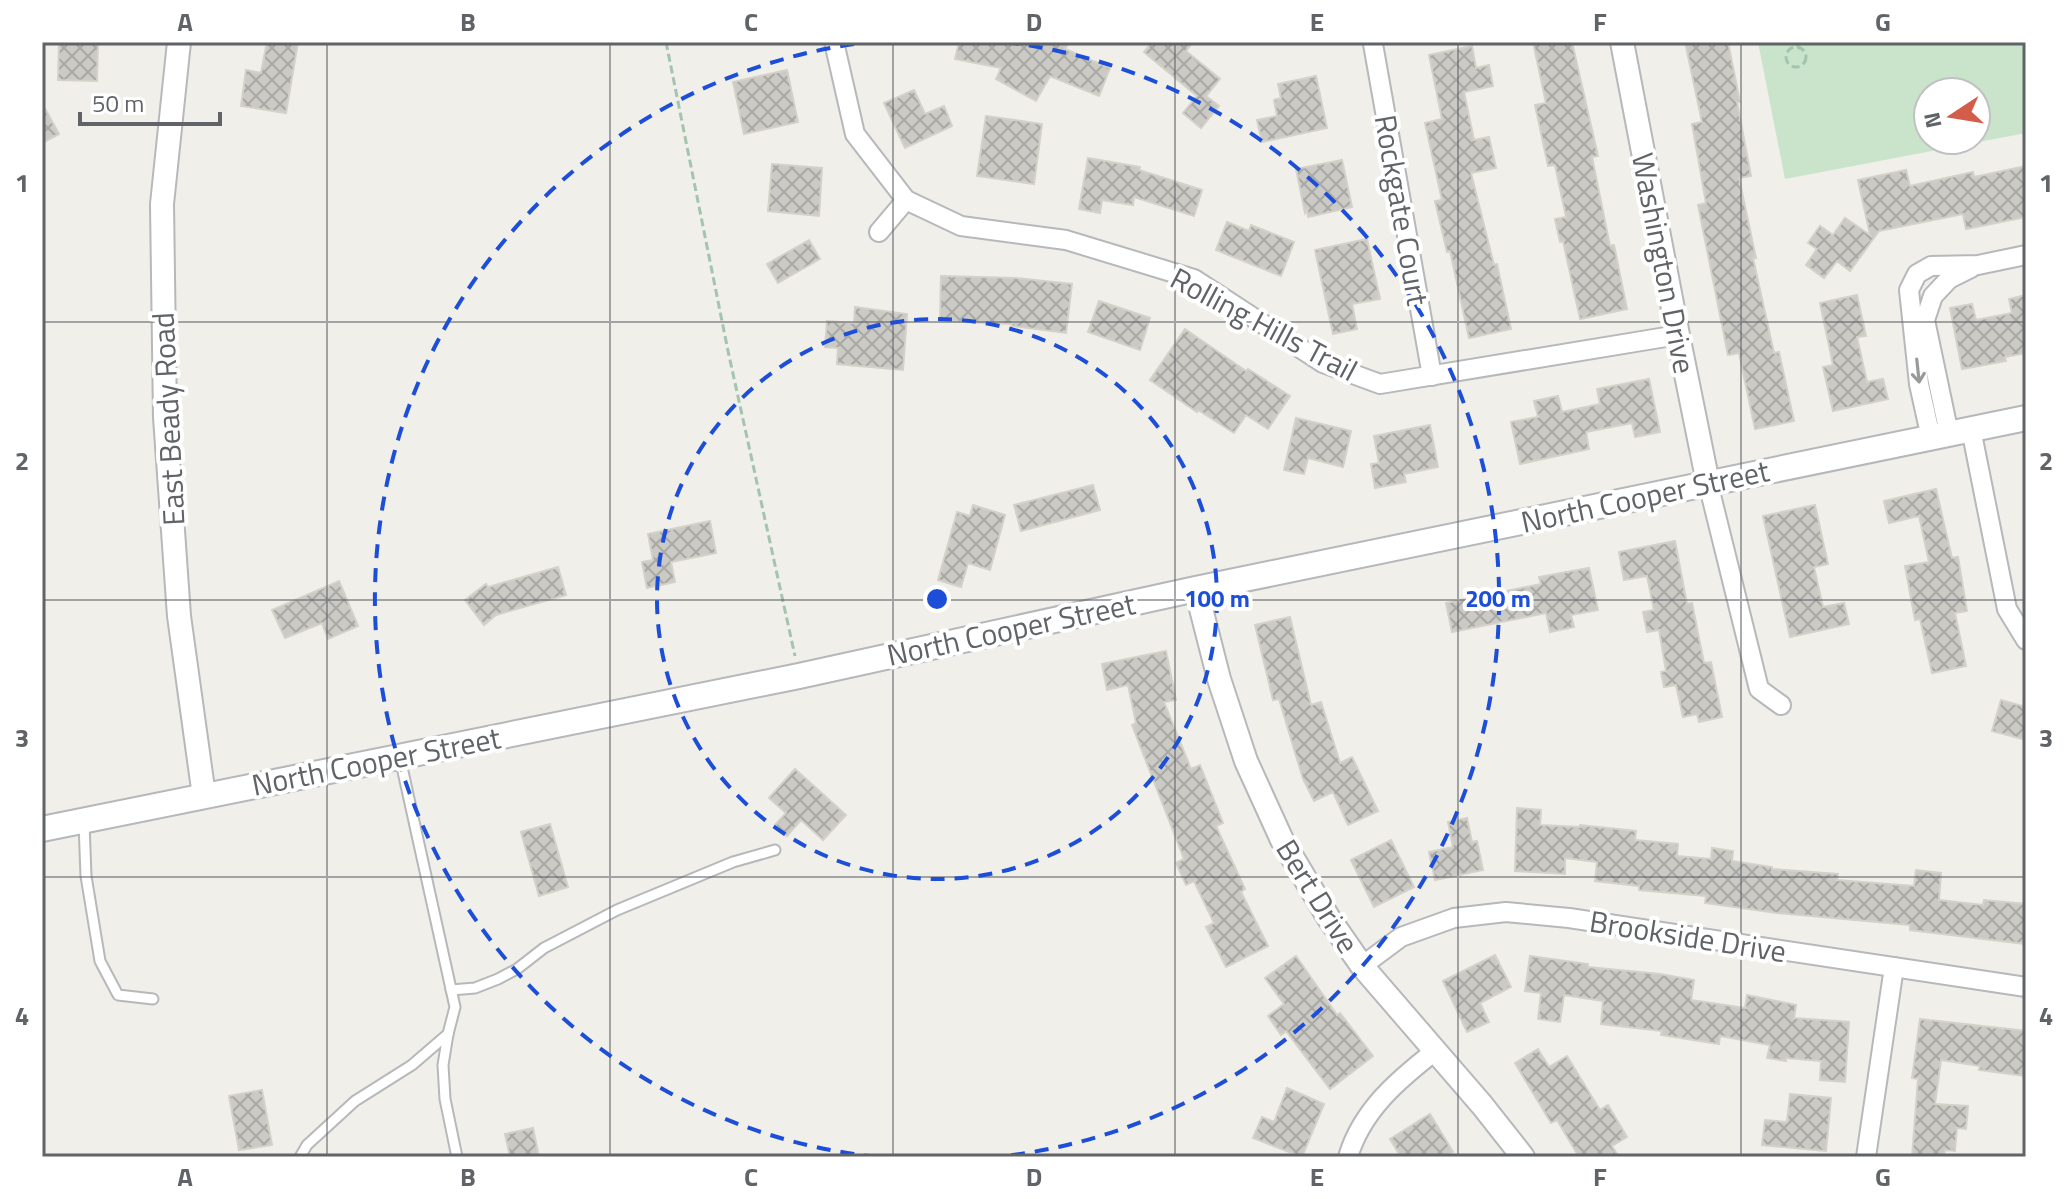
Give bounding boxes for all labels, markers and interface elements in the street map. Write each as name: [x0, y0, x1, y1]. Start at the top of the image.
text: A: [177, 2, 193, 41]
text: B: [460, 2, 476, 41]
text: C: [744, 2, 758, 41]
text: D: [1026, 2, 1042, 41]
text: E: [1310, 2, 1324, 41]
text: F: [1593, 2, 1607, 41]
text: G: [1875, 2, 1891, 41]
scale bar: [80, 76, 220, 126]
north arrow: [1912, 76, 1992, 156]
text: 50 m: [92, 85, 144, 121]
text: N: [1914, 109, 1951, 131]
street label: Rockgate Court: [1363, 111, 1441, 309]
street label: Washington Drive: [1620, 149, 1708, 377]
text: 1: [15, 163, 29, 202]
text: 1: [2039, 163, 2053, 202]
street label: Rolling Hills Trail: [1162, 255, 1366, 393]
street label: East Beady Road: [139, 311, 197, 527]
one-way arrow: [1911, 357, 1926, 384]
text: 2: [15, 441, 29, 480]
text: 2: [2039, 441, 2053, 480]
street label: North Cooper Street: [1517, 447, 1774, 545]
street label: North Cooper Street: [883, 580, 1140, 678]
text: 100 m: [1184, 580, 1250, 616]
text: 200 m: [1465, 580, 1531, 616]
centre of rings: [923, 585, 951, 613]
street label: North Cooper Street: [248, 714, 505, 808]
text: 3: [15, 718, 29, 757]
text: 3: [2039, 718, 2053, 757]
street label: Bert Drive: [1265, 830, 1371, 962]
street label: Brookside Drive: [1586, 898, 1790, 974]
text: 4: [15, 996, 29, 1035]
text: 4: [2039, 996, 2053, 1035]
text: A: [177, 1157, 193, 1196]
text: B: [460, 1157, 476, 1196]
text: C: [744, 1157, 758, 1196]
text: D: [1026, 1157, 1042, 1196]
text: E: [1310, 1157, 1324, 1196]
text: F: [1593, 1157, 1607, 1196]
text: G: [1875, 1157, 1891, 1196]

